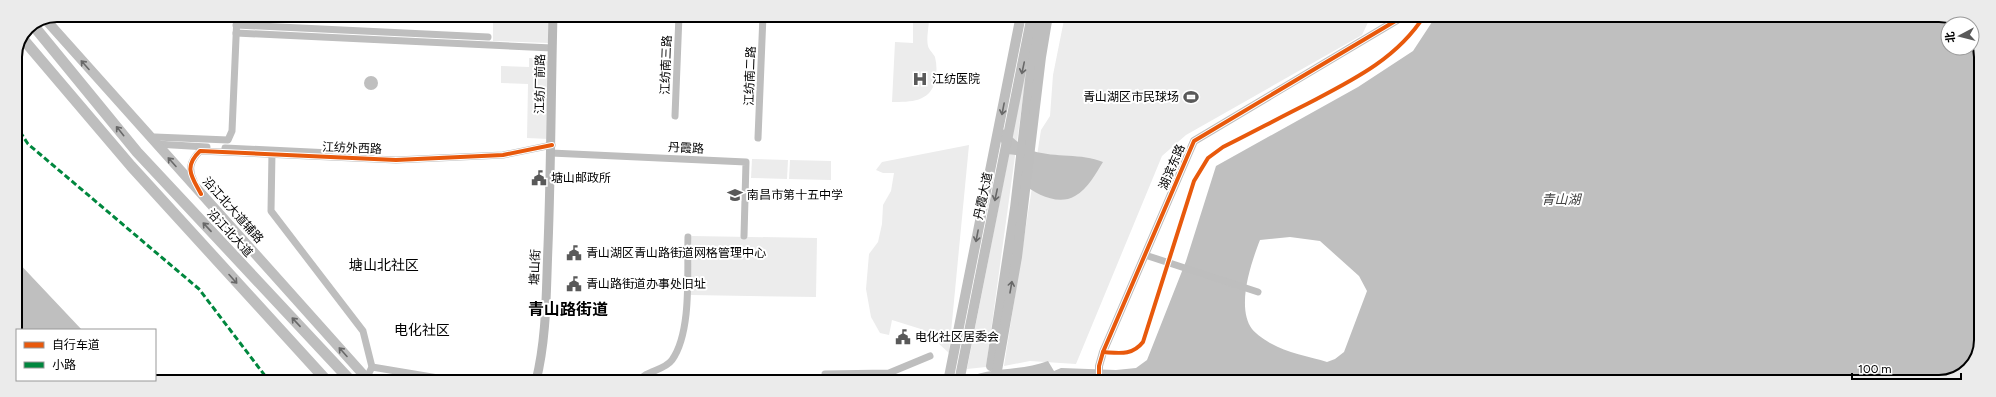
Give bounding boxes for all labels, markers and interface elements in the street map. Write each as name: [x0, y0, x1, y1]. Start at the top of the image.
north arrow: [1940, 16, 1980, 56]
text: 北: [1943, 31, 1958, 43]
street label: 江纺南三路: [658, 35, 674, 95]
street label: 江纺南二路: [742, 46, 758, 106]
street label: 江纺厂前路: [532, 54, 548, 114]
one-way arrow: [80, 60, 90, 70]
one-way arrow: [1018, 61, 1026, 74]
hospital icon: 江纺医院: [911, 70, 929, 88]
place label: 江纺医院: [932, 72, 980, 86]
sports icon: 青山湖区市民球场: [1182, 88, 1200, 106]
place label: 青山湖区市民球场: [1083, 90, 1179, 104]
one-way arrow: [998, 102, 1006, 115]
one-way arrow: [115, 125, 124, 136]
street label: 江纺外西路: [322, 140, 382, 156]
street label: 丹霞路: [668, 140, 704, 156]
street label: 湖滨东路: [1156, 142, 1188, 192]
one-way arrow: [167, 157, 176, 167]
public building icon: 塘山邮政所: [530, 169, 548, 187]
place label: 塘山邮政所: [551, 171, 611, 185]
street label: 丹霞大道: [971, 171, 995, 221]
street label: 沿江北大道辅路: [200, 174, 266, 246]
school or university icon: 南昌市第十五中学: [726, 186, 744, 204]
place label: 南昌市第十五中学: [747, 188, 843, 202]
one-way arrow: [992, 188, 1000, 201]
water label: 青山湖: [1541, 192, 1582, 207]
street label: 沿江北大道: [204, 206, 256, 260]
one-way arrow: [202, 222, 212, 232]
one-way arrow: [973, 229, 981, 242]
public building icon: 青山湖区青山路街道网格管理中心: [565, 244, 583, 262]
place label: 青山湖区青山路街道网格管理中心: [586, 246, 766, 260]
street label: 塘山街: [527, 249, 543, 285]
district label: 塘山北社区: [349, 257, 419, 274]
one-way arrow: [229, 273, 238, 284]
public building icon: 青山路街道办事处旧址: [565, 275, 583, 293]
place label: 青山路街道办事处旧址: [586, 277, 706, 291]
one-way arrow: [1007, 281, 1015, 294]
district label: 青山路街道: [528, 300, 608, 319]
one-way arrow: [291, 317, 301, 327]
district label: 电化社区: [394, 322, 450, 339]
public building icon: 电化社区居委会: [894, 328, 912, 346]
legend: [16, 329, 156, 381]
place label: 电化社区居委会: [915, 330, 999, 344]
text: 自行车道: [52, 338, 100, 352]
one-way arrow: [338, 347, 347, 358]
scale bar: [1852, 355, 1961, 381]
text: 小路: [52, 358, 76, 372]
text: 100 m: [1858, 362, 1892, 376]

